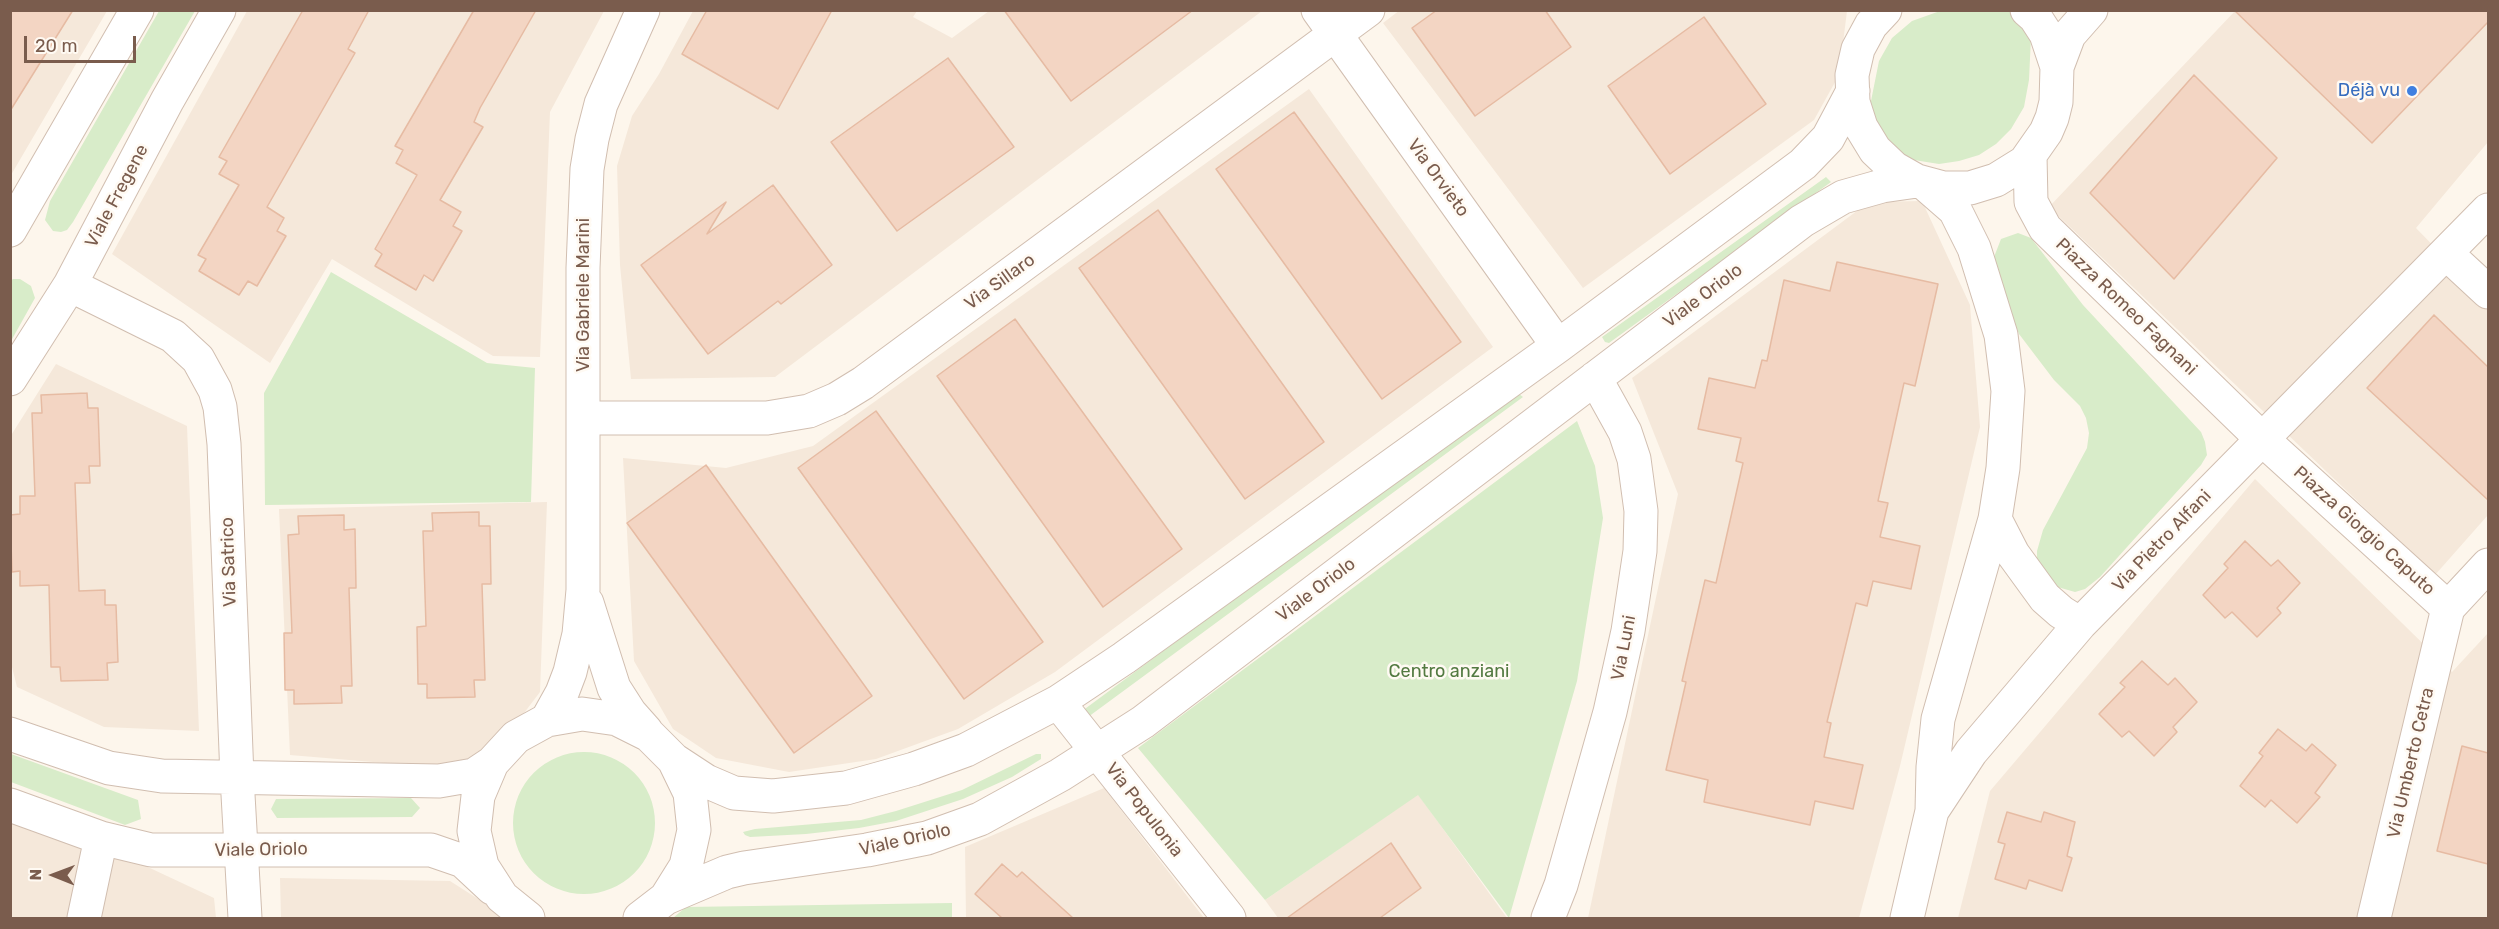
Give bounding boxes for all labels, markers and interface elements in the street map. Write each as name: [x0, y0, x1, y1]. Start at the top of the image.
scale bar: [27, 24, 140, 62]
text: 20 m: [35, 35, 77, 57]
place label: Déjà vu: [2338, 80, 2400, 102]
marker: Déjà vu: [2405, 84, 2419, 98]
street label: Via Orvieto: [1402, 135, 1474, 221]
street label: Viale Fregene: [81, 141, 153, 251]
street label: Via Gabriele Marini: [573, 218, 595, 372]
street label: Piazza Romeo Fagnani: [2051, 234, 2201, 380]
street label: Via Sillaro: [961, 249, 1039, 315]
street label: Viale Oriolo: [1659, 259, 1747, 333]
street label: Piazza Giorgio Caputo: [2289, 462, 2439, 600]
street label: Via Pietro Alfani: [2108, 486, 2216, 596]
street label: Via Satrico: [217, 517, 241, 607]
street label: Viale Oriolo: [1272, 553, 1360, 627]
street label: Via Luni: [1607, 613, 1641, 683]
park label: Centro anziani: [1389, 661, 1509, 683]
street label: Via Umberto Cetra: [2383, 685, 2439, 841]
street label: Via Populonia: [1100, 759, 1188, 861]
street label: Viale Oriolo: [857, 819, 953, 861]
street label: Viale Oriolo: [214, 838, 308, 862]
north arrow: [24, 845, 84, 905]
text: N: [26, 869, 45, 881]

